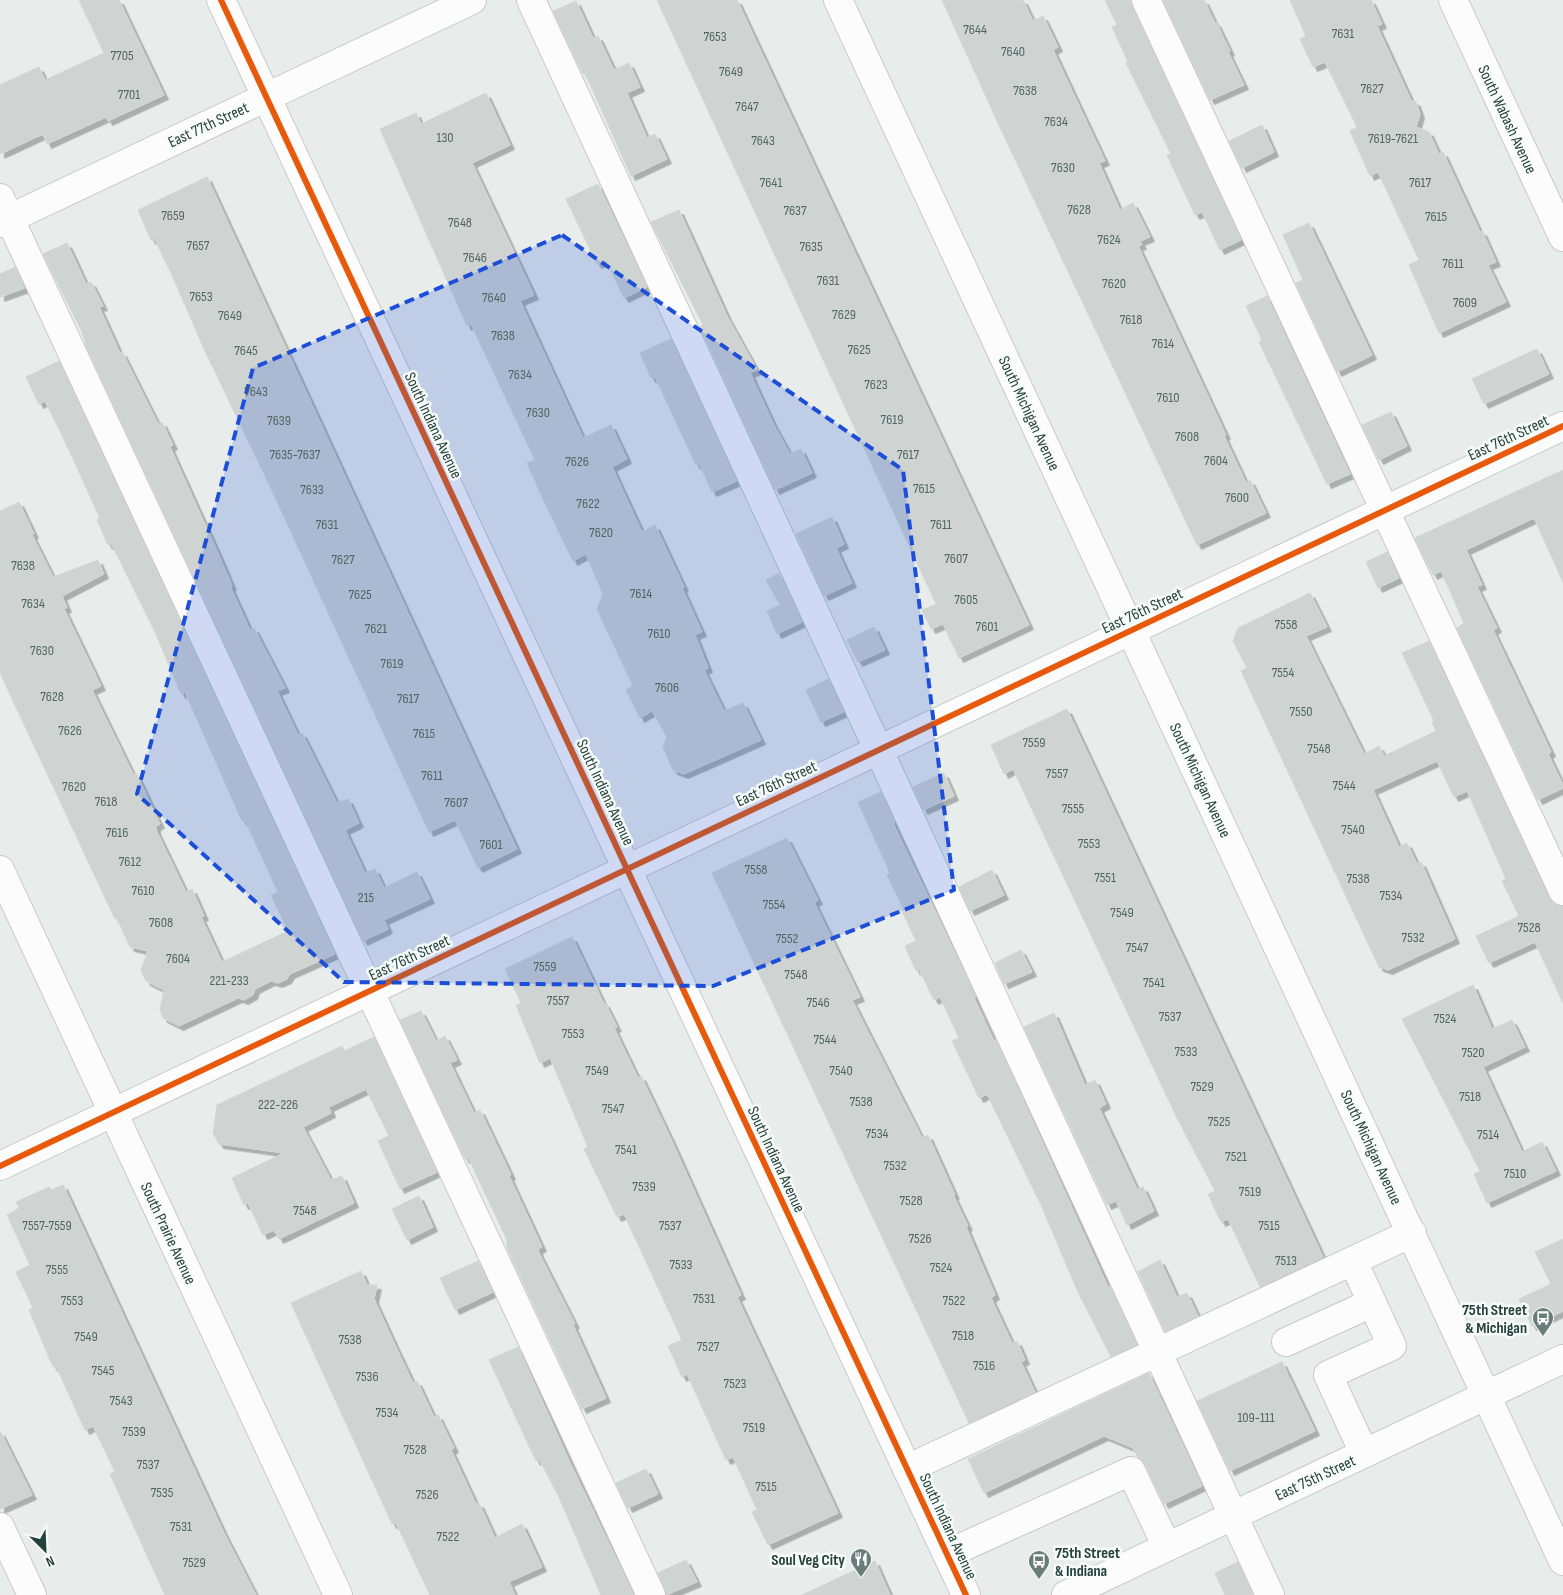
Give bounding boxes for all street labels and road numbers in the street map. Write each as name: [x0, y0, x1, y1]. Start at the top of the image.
street label: South Wabash Avenue: [1473, 62, 1540, 177]
street label: East 77th Street: [165, 98, 252, 152]
street label: South Michigan Avenue: [994, 353, 1063, 474]
street label: South Indiana Avenue: [400, 369, 466, 482]
street label: East 76th Street: [1465, 411, 1552, 465]
street label: East 76th Street: [1099, 584, 1186, 638]
street label: South Michigan Avenue: [1165, 720, 1234, 841]
street label: South Indiana Avenue: [572, 736, 638, 849]
street label: East 76th Street: [733, 757, 820, 811]
street label: East 76th Street: [366, 931, 453, 985]
street label: South Michigan Avenue: [1336, 1087, 1405, 1208]
street label: South Indiana Avenue: [743, 1103, 809, 1216]
street label: South Prairie Avenue: [136, 1180, 200, 1288]
street label: East 75th Street: [1272, 1451, 1359, 1505]
street label: South Indiana Avenue: [915, 1470, 981, 1583]

